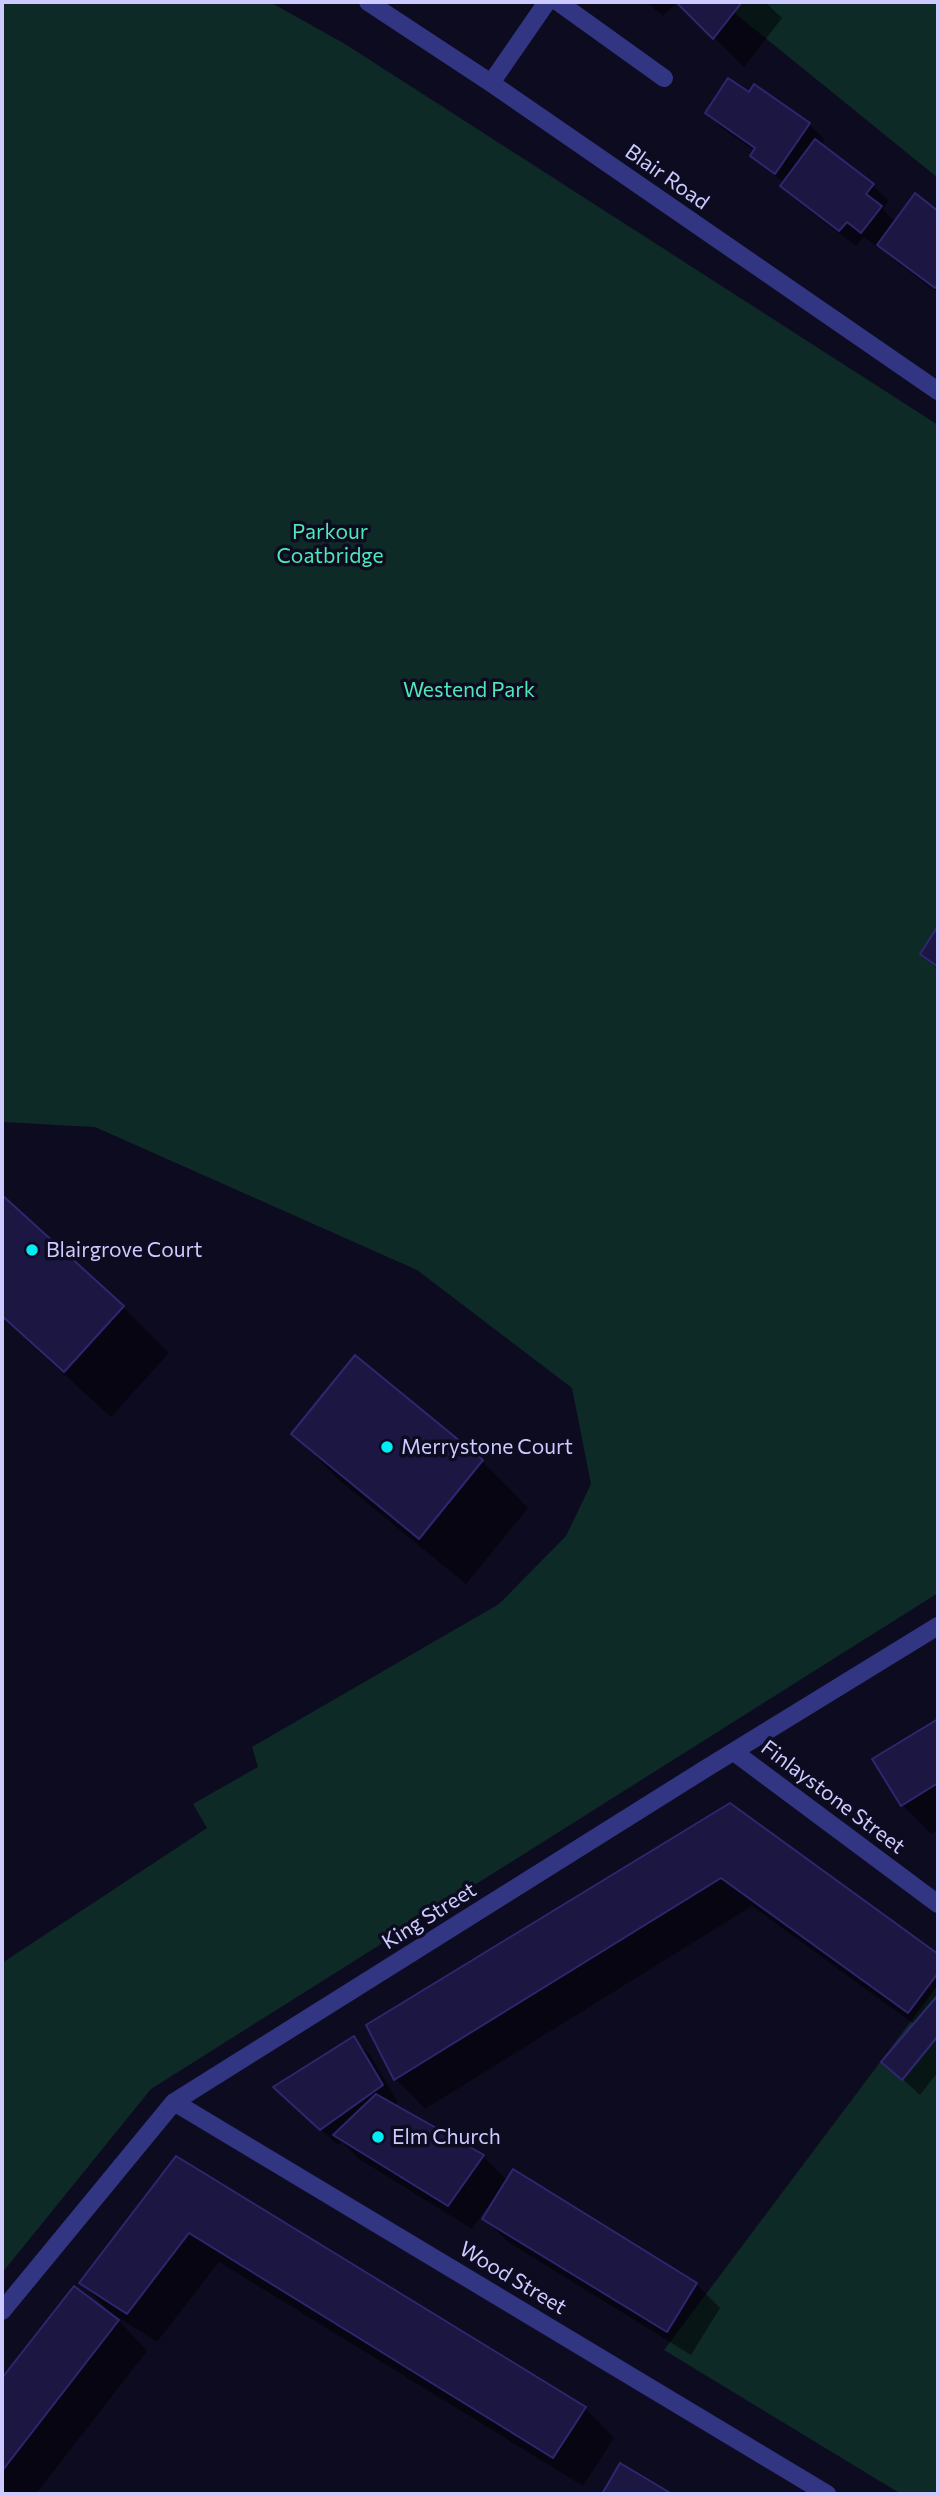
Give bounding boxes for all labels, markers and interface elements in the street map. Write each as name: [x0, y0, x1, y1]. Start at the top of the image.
street label: Blair Road: [620, 139, 714, 215]
park label: Parkour Coatbridge: [276, 519, 384, 569]
park label: Westend Park: [403, 677, 535, 703]
place label: Blairgrove Court: [46, 1237, 202, 1263]
marker: Blairgrove Court: [24, 1242, 40, 1258]
place label: Merrystone Court: [401, 1434, 573, 1460]
marker: Merrystone Court: [379, 1439, 395, 1455]
street label: Finlaystone Street: [756, 1735, 910, 1859]
street label: King Street: [377, 1877, 481, 1955]
place label: Elm Church: [392, 2124, 501, 2150]
marker: Elm Church: [370, 2129, 386, 2145]
street label: Wood Street: [455, 2236, 571, 2320]

